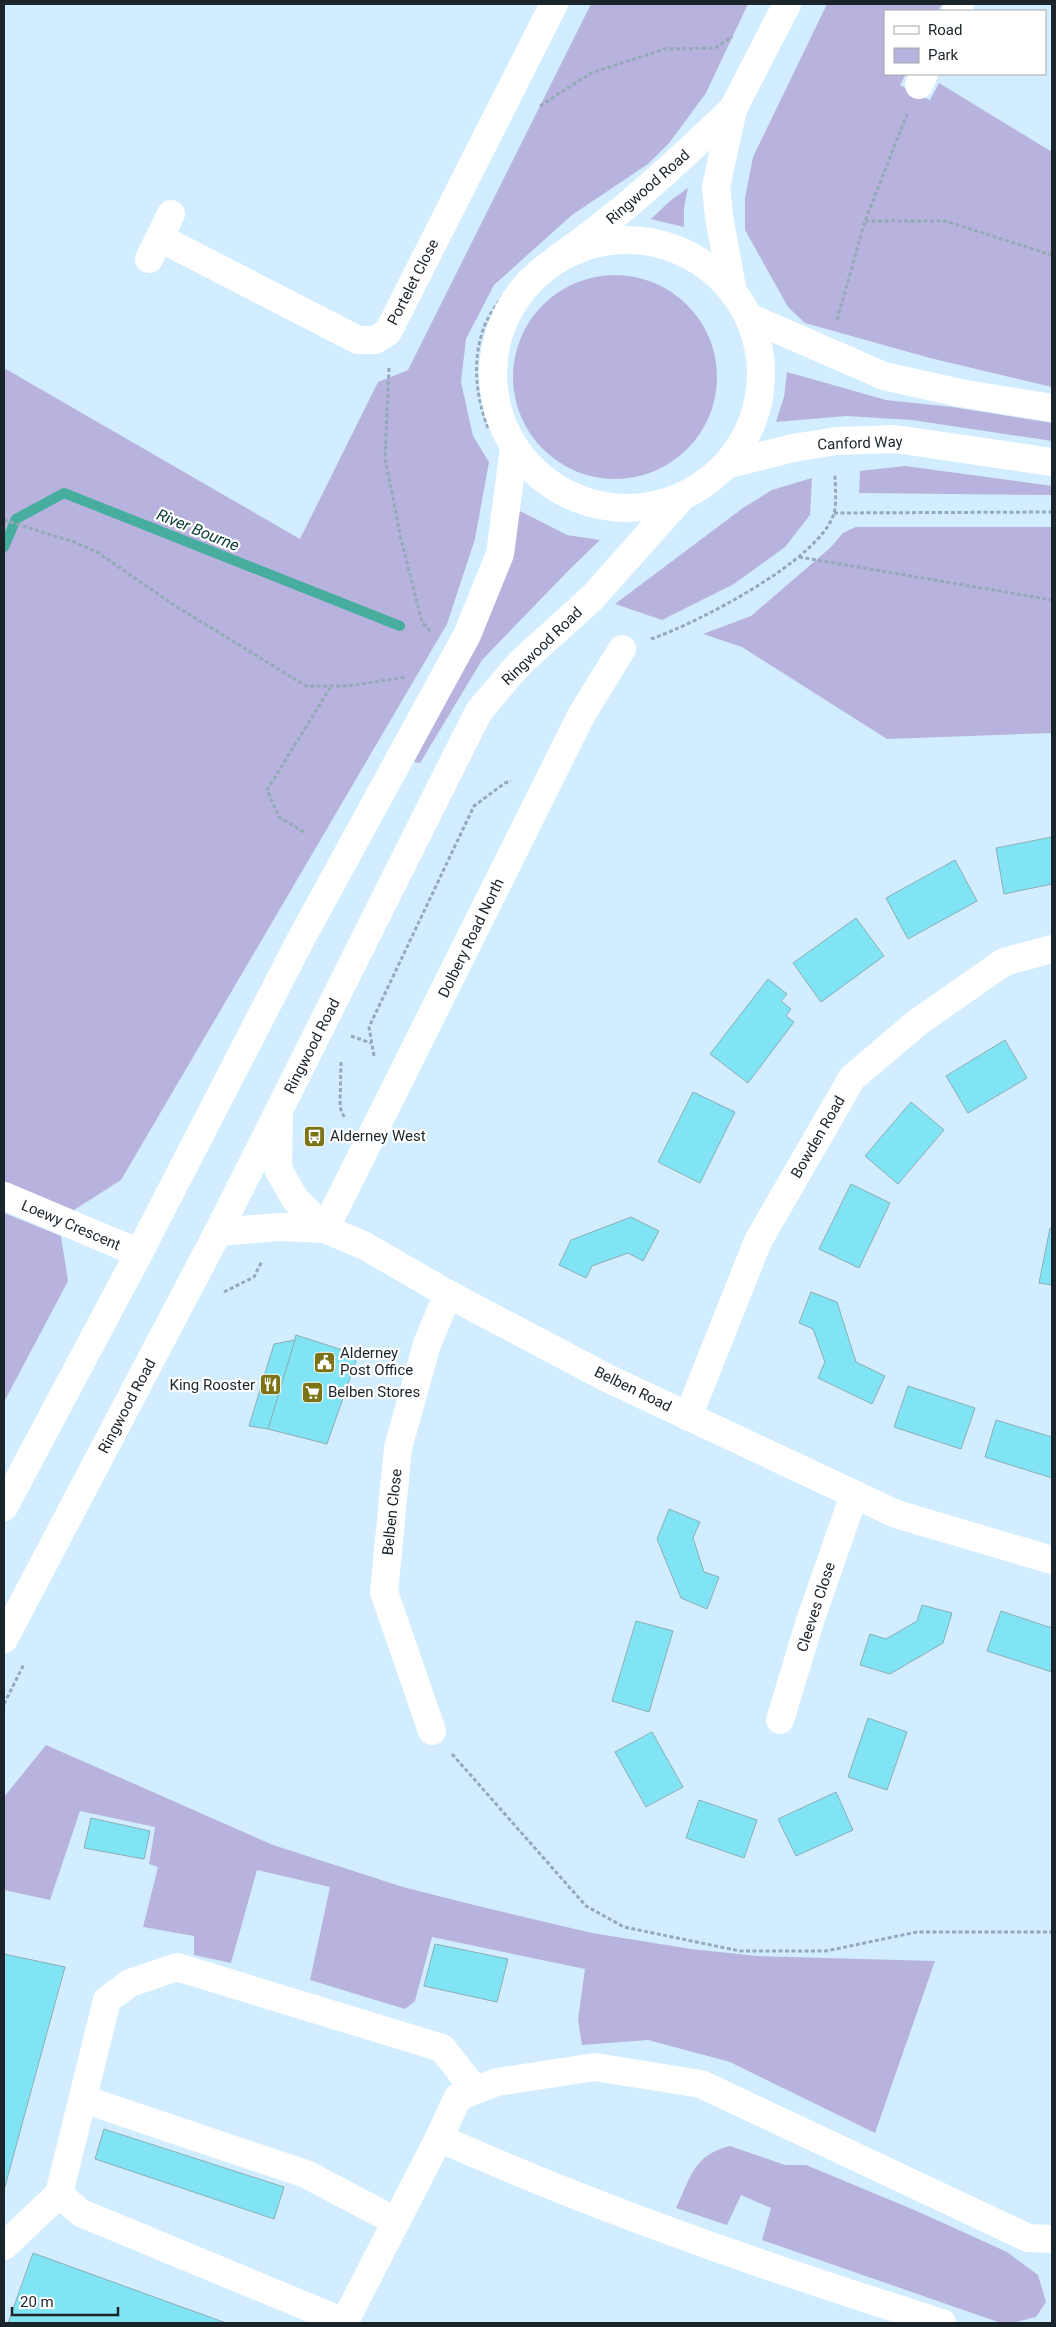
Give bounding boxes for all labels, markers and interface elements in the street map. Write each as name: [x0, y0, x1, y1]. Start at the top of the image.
legend: [884, 10, 1046, 75]
text: Road: [928, 21, 962, 39]
text: Park: [928, 46, 959, 64]
street label: Ringwood Road: [603, 146, 693, 228]
street label: Portelet Close: [384, 236, 442, 328]
street label: Canford Way: [817, 433, 903, 453]
water label: River Bourne: [154, 505, 242, 555]
street label: Ringwood Road: [498, 603, 586, 689]
street label: Dolbery Road North: [434, 875, 508, 1001]
street label: Ringwood Road: [280, 995, 344, 1097]
street label: Bowden Road: [787, 1093, 849, 1181]
bus stop icon: Alderney West: [302, 1124, 326, 1148]
place label: Alderney West: [330, 1127, 426, 1145]
street label: Loewy Crescent: [19, 1196, 123, 1254]
place label: Alderney Post Office: [340, 1344, 413, 1379]
public building icon: Alderney Post Office: [312, 1350, 336, 1374]
street label: Ringwood Road: [95, 1356, 159, 1456]
street label: Belben Road: [591, 1363, 675, 1415]
restaurant icon: King Rooster: [259, 1373, 283, 1397]
place label: King Rooster: [169, 1376, 255, 1394]
supermarket icon: Belben Stores: [300, 1380, 324, 1404]
place label: Belben Stores: [328, 1383, 420, 1401]
street label: Belben Close: [379, 1468, 406, 1556]
street label: Cleeves Close: [793, 1560, 839, 1654]
scale bar: [12, 2284, 119, 2316]
text: 20 m: [20, 2293, 54, 2311]

